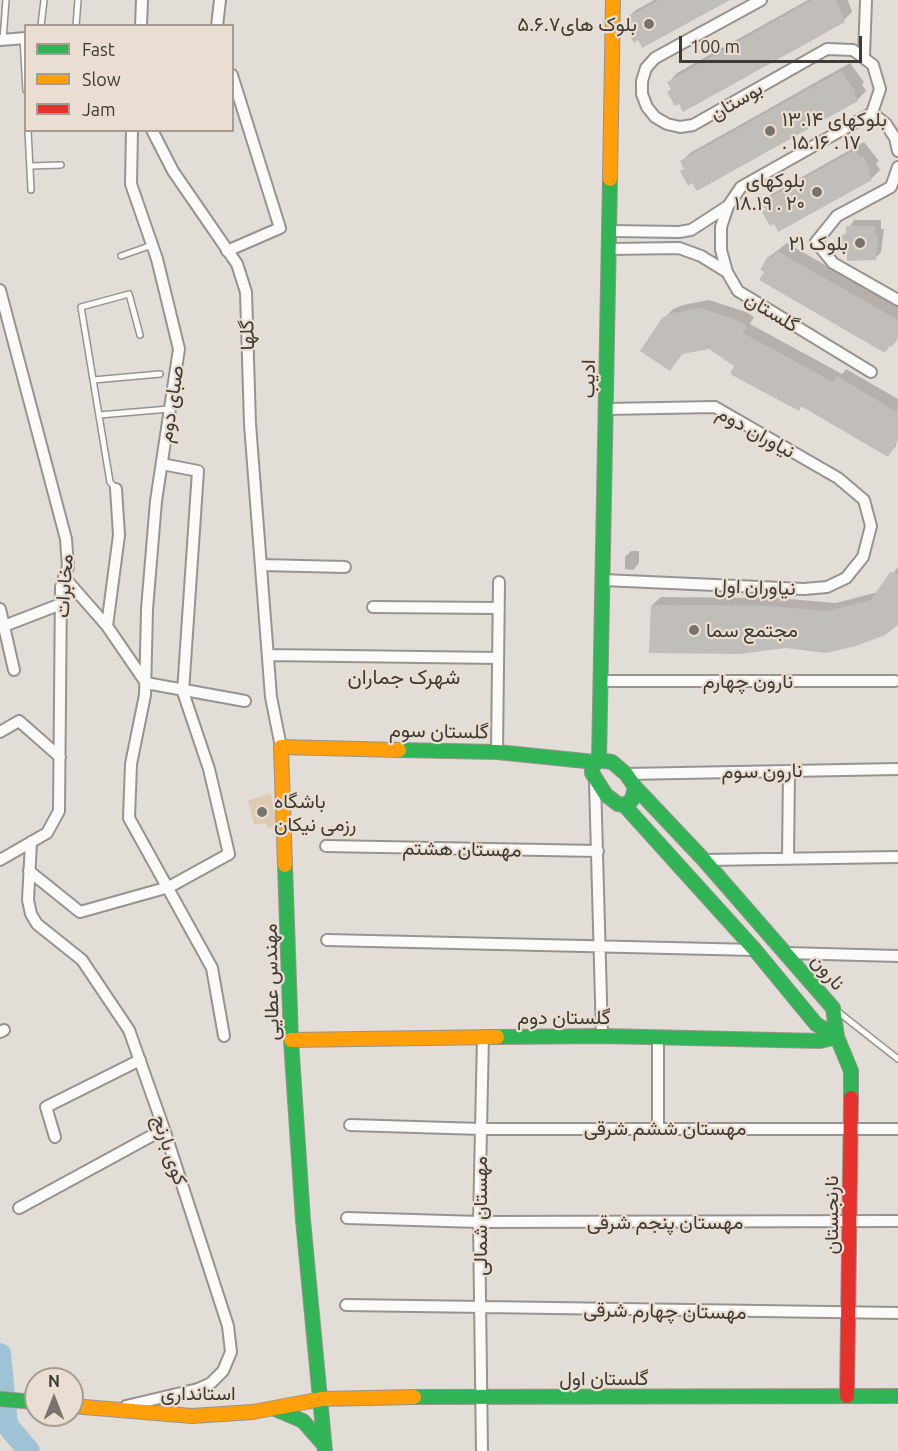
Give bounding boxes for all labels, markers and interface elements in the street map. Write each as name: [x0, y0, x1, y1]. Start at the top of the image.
place label: بلوک های۵.۶.۷: [517, 12, 637, 36]
marker: بلوک های۵.۶.۷: [642, 17, 656, 31]
legend: [24, 24, 234, 132]
scale bar: [682, 24, 865, 62]
text: 100 m: [690, 36, 740, 56]
text: Fast: [82, 39, 115, 59]
text: Slow: [82, 69, 121, 89]
street label: بوستان: [705, 76, 767, 126]
text: Jam: [82, 99, 116, 119]
place label: بلوکهای ۱۳.۱۴ . ۱۵.۱۶ . ۱۷: [782, 107, 887, 154]
marker: بلوکهای ۱۳.۱۴ . ۱۵.۱۶ . ۱۷: [763, 124, 777, 138]
place label: بلوکهای ۱۸.۱۹ . ۲۰: [734, 168, 805, 215]
marker: بلوکهای ۱۸.۱۹ . ۲۰: [810, 185, 824, 199]
place label: بلوک ۲۱: [789, 231, 848, 255]
marker: بلوک ۲۱: [853, 236, 867, 250]
street label: گلستان: [741, 287, 803, 337]
street label: گلها: [234, 319, 260, 351]
street label: ادیب: [576, 359, 600, 399]
street label: صبای دوم: [153, 364, 189, 444]
street label: نیاوران دوم: [713, 401, 799, 463]
street label: مخابرات: [50, 553, 78, 619]
street label: نیاوران اول: [714, 574, 796, 600]
place label: مجتمع سما: [706, 618, 798, 642]
marker: مجتمع سما: [687, 623, 701, 637]
district label: شهرک جماران: [348, 664, 460, 690]
street label: نارون چهارم: [703, 669, 793, 693]
street label: گلستان سوم: [389, 718, 489, 744]
street label: نارون سوم: [721, 758, 803, 784]
place label: باشگاه رزمی نیکان: [274, 789, 356, 836]
marker: باشگاه رزمی نیکان: [255, 805, 269, 819]
street label: مهستان هشتم: [402, 836, 522, 862]
street label: مهندس عطایی: [258, 923, 284, 1041]
street label: نارون: [806, 949, 850, 995]
street label: گلستان دوم: [517, 1005, 611, 1029]
street label: کوی بارنج: [147, 1112, 193, 1188]
street label: مهستان ششم شرقی: [584, 1116, 746, 1140]
street label: مهستان شمالی: [468, 1156, 492, 1276]
street label: نارنجستان: [819, 1175, 843, 1255]
street label: مهستان پنجم شرقی: [587, 1210, 743, 1234]
street label: مهستان چهارم شرقی: [583, 1298, 747, 1324]
street label: گلستان اول: [559, 1366, 649, 1390]
north arrow: [24, 1367, 84, 1427]
text: N: [48, 1372, 60, 1390]
street label: استاندارى: [160, 1381, 236, 1405]

